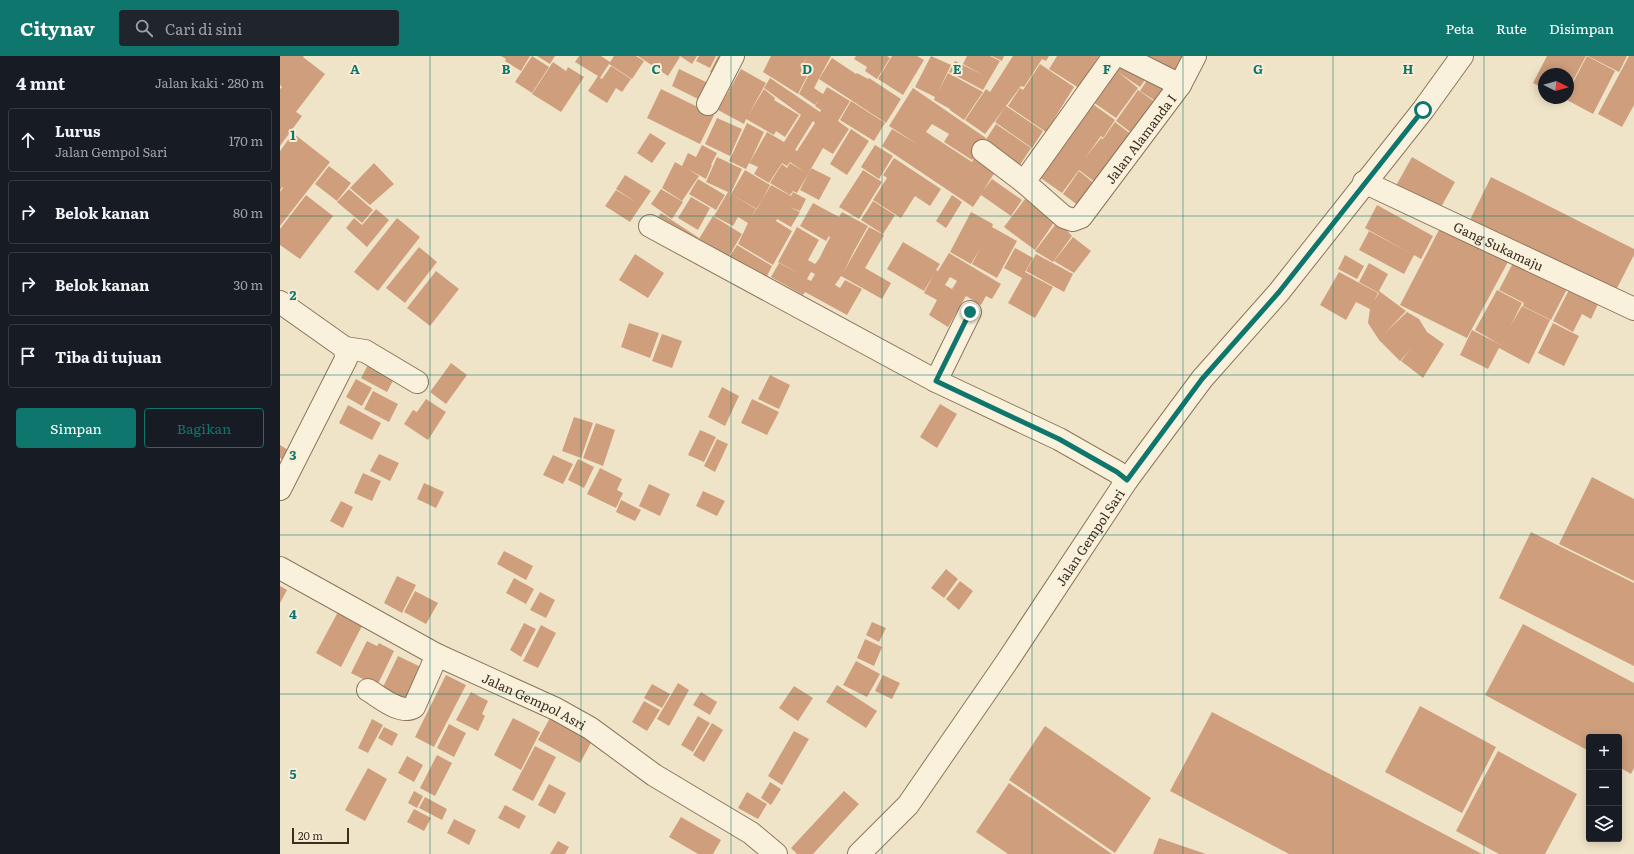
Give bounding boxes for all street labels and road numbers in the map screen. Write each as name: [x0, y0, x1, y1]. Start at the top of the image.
street label: Jalan Alamanda I: [1100, 89, 1180, 187]
street label: Gang Sukamaju: [1451, 216, 1547, 275]
street label: Jalan Gempol Sari: [1050, 484, 1129, 589]
street label: Jalan Gempol Asri: [479, 667, 591, 734]

